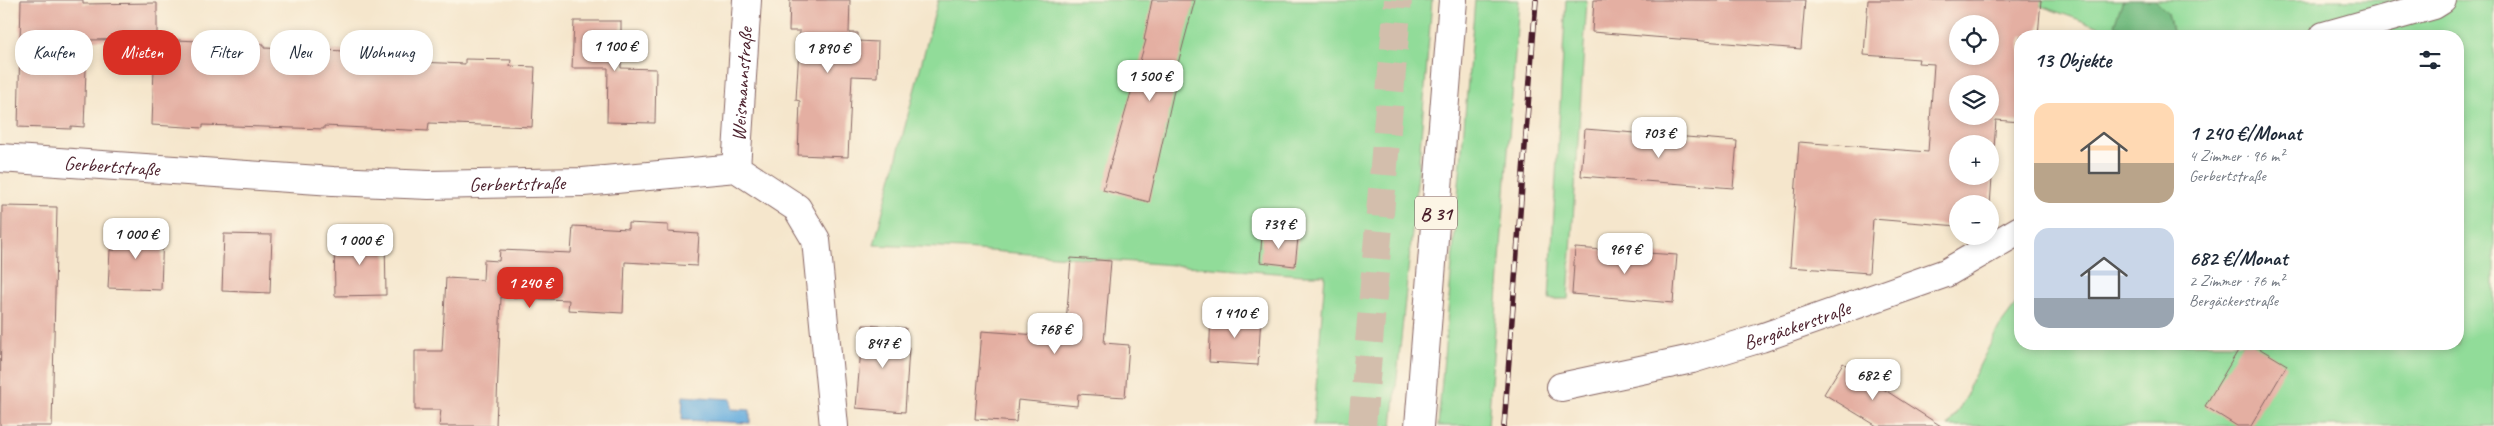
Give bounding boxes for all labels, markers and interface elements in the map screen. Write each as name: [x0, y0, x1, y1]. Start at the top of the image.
map controls: [1949, 15, 1999, 245]
button: locate: [1949, 15, 1999, 65]
street label: Weismannstraße: [726, 25, 758, 142]
chip: Kaufen: [15, 30, 93, 75]
chip: Mieten: [103, 30, 181, 75]
chip: Filter: [191, 30, 260, 75]
chip: Neu: [270, 30, 330, 75]
chip: Wohnung: [340, 30, 433, 75]
pin: 1 100 €: [569, 30, 661, 72]
pin: 1 890 €: [782, 32, 874, 74]
text: 1 100 €: [593, 36, 637, 56]
text: 1 890 €: [806, 38, 850, 58]
icon: filters: [2416, 46, 2444, 74]
text: 13 Objekte: [2034, 47, 2111, 73]
pin: 1 500 €: [1104, 59, 1196, 102]
text: 1 500 €: [1128, 66, 1172, 86]
button: layers: [1949, 75, 1999, 125]
pin: 703 €: [1624, 116, 1694, 159]
text: 1 240 €/Monat: [2189, 120, 2301, 146]
text: 703 €: [1643, 123, 1675, 143]
icon: home: [2074, 123, 2134, 183]
button: +: [1949, 135, 1999, 185]
text: 4 Zimmer · 96 m²: [2189, 146, 2284, 166]
street label: Gerbertstraße: [63, 150, 162, 182]
text: Gerbertstraße: [2189, 166, 2266, 186]
street label: Gerbertstraße: [469, 170, 567, 197]
button: −: [1949, 195, 1999, 245]
road number: B 31: [1415, 197, 1457, 230]
pin: 739 €: [1244, 208, 1314, 250]
text: 739 €: [1263, 214, 1295, 234]
pin: 1 000 €: [90, 218, 182, 260]
text: 1 000 €: [114, 224, 158, 244]
pin: 1 000 €: [314, 224, 406, 266]
text: 1 000 €: [338, 230, 382, 250]
pin: 969 €: [1590, 232, 1660, 275]
text: 969 €: [1609, 239, 1641, 259]
text: 682 €/Monat: [2189, 245, 2287, 271]
icon: home: [2074, 248, 2134, 308]
pin: 1 240 €: [484, 266, 576, 309]
text: 2 Zimmer · 76 m²: [2189, 271, 2284, 291]
text: 1 240 €: [508, 273, 552, 293]
text: Bergäckerstraße: [2189, 291, 2278, 311]
street label: Bergäckerstraße: [1741, 295, 1855, 356]
pin: 1 410 €: [1189, 296, 1281, 339]
text: 1 410 €: [1213, 303, 1257, 323]
pin: 768 €: [1020, 312, 1090, 355]
text: 768 €: [1039, 319, 1071, 339]
pin: 847 €: [848, 326, 918, 369]
text: 847 €: [867, 333, 899, 353]
pin: 682 €: [1838, 358, 1908, 401]
text: 682 €: [1856, 365, 1890, 385]

